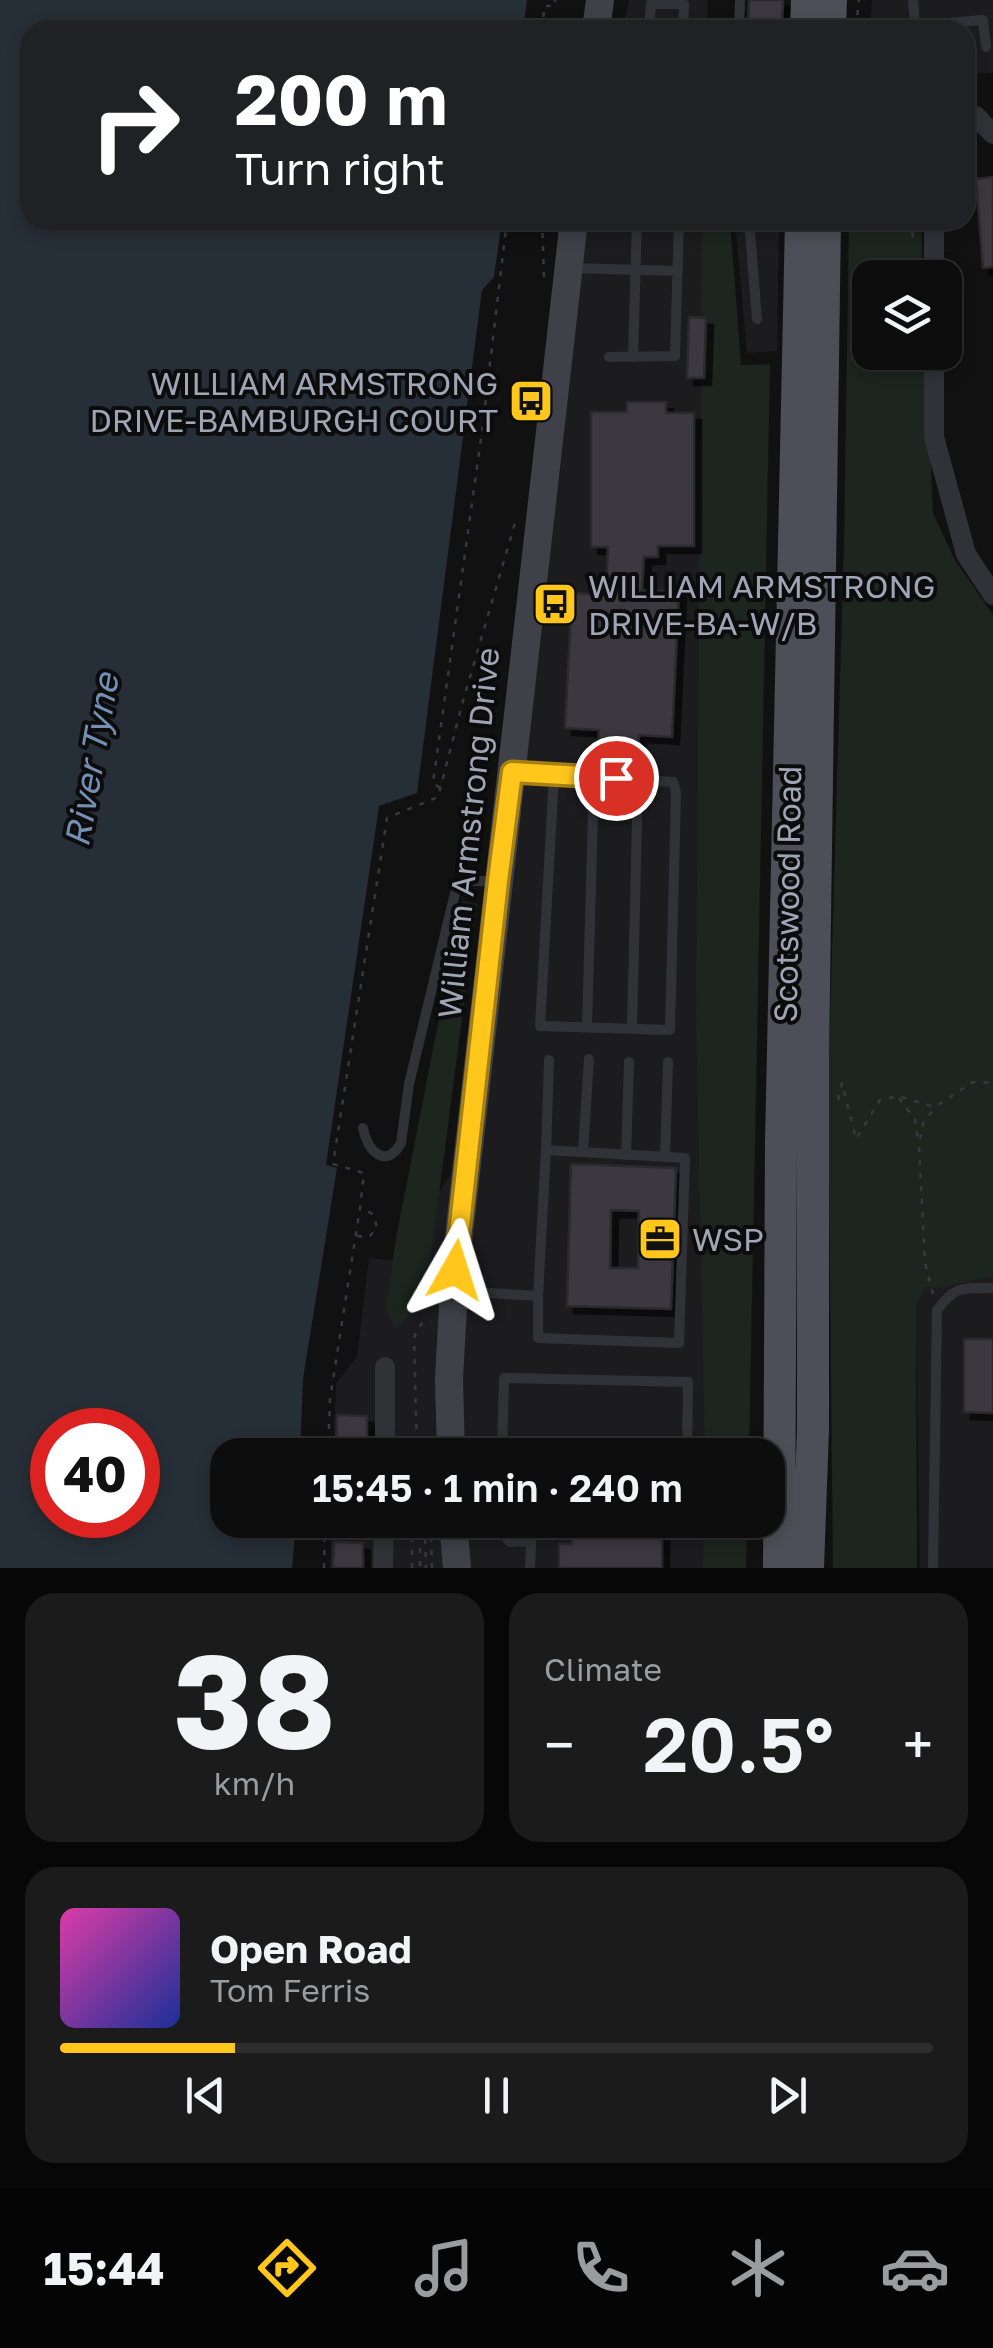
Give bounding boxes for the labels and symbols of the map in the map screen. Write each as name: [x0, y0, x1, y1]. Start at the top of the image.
place label: WILLIAM ARMSTRONG DRIVE-BAMBURGH COURT: [89, 364, 498, 439]
bus stop icon: WILLIAM ARMSTRONG DRIVE-BAMBURGH COURT: [508, 378, 554, 424]
place label: WILLIAM ARMSTRONG DRIVE-BA-W/B: [588, 567, 935, 642]
bus stop icon: WILLIAM ARMSTRONG DRIVE-BA-W/B: [532, 581, 578, 627]
street label: William Armstrong Drive: [430, 646, 506, 1020]
water label: River Tyne: [55, 667, 127, 850]
pin: [574, 736, 659, 821]
street label: Scotswood Road: [766, 765, 808, 1023]
office icon: WSP: [637, 1216, 683, 1262]
position arrow: [403, 1218, 507, 1322]
place label: WSP: [692, 1220, 764, 1258]
speed limit sign: 40: [30, 1408, 160, 1538]

